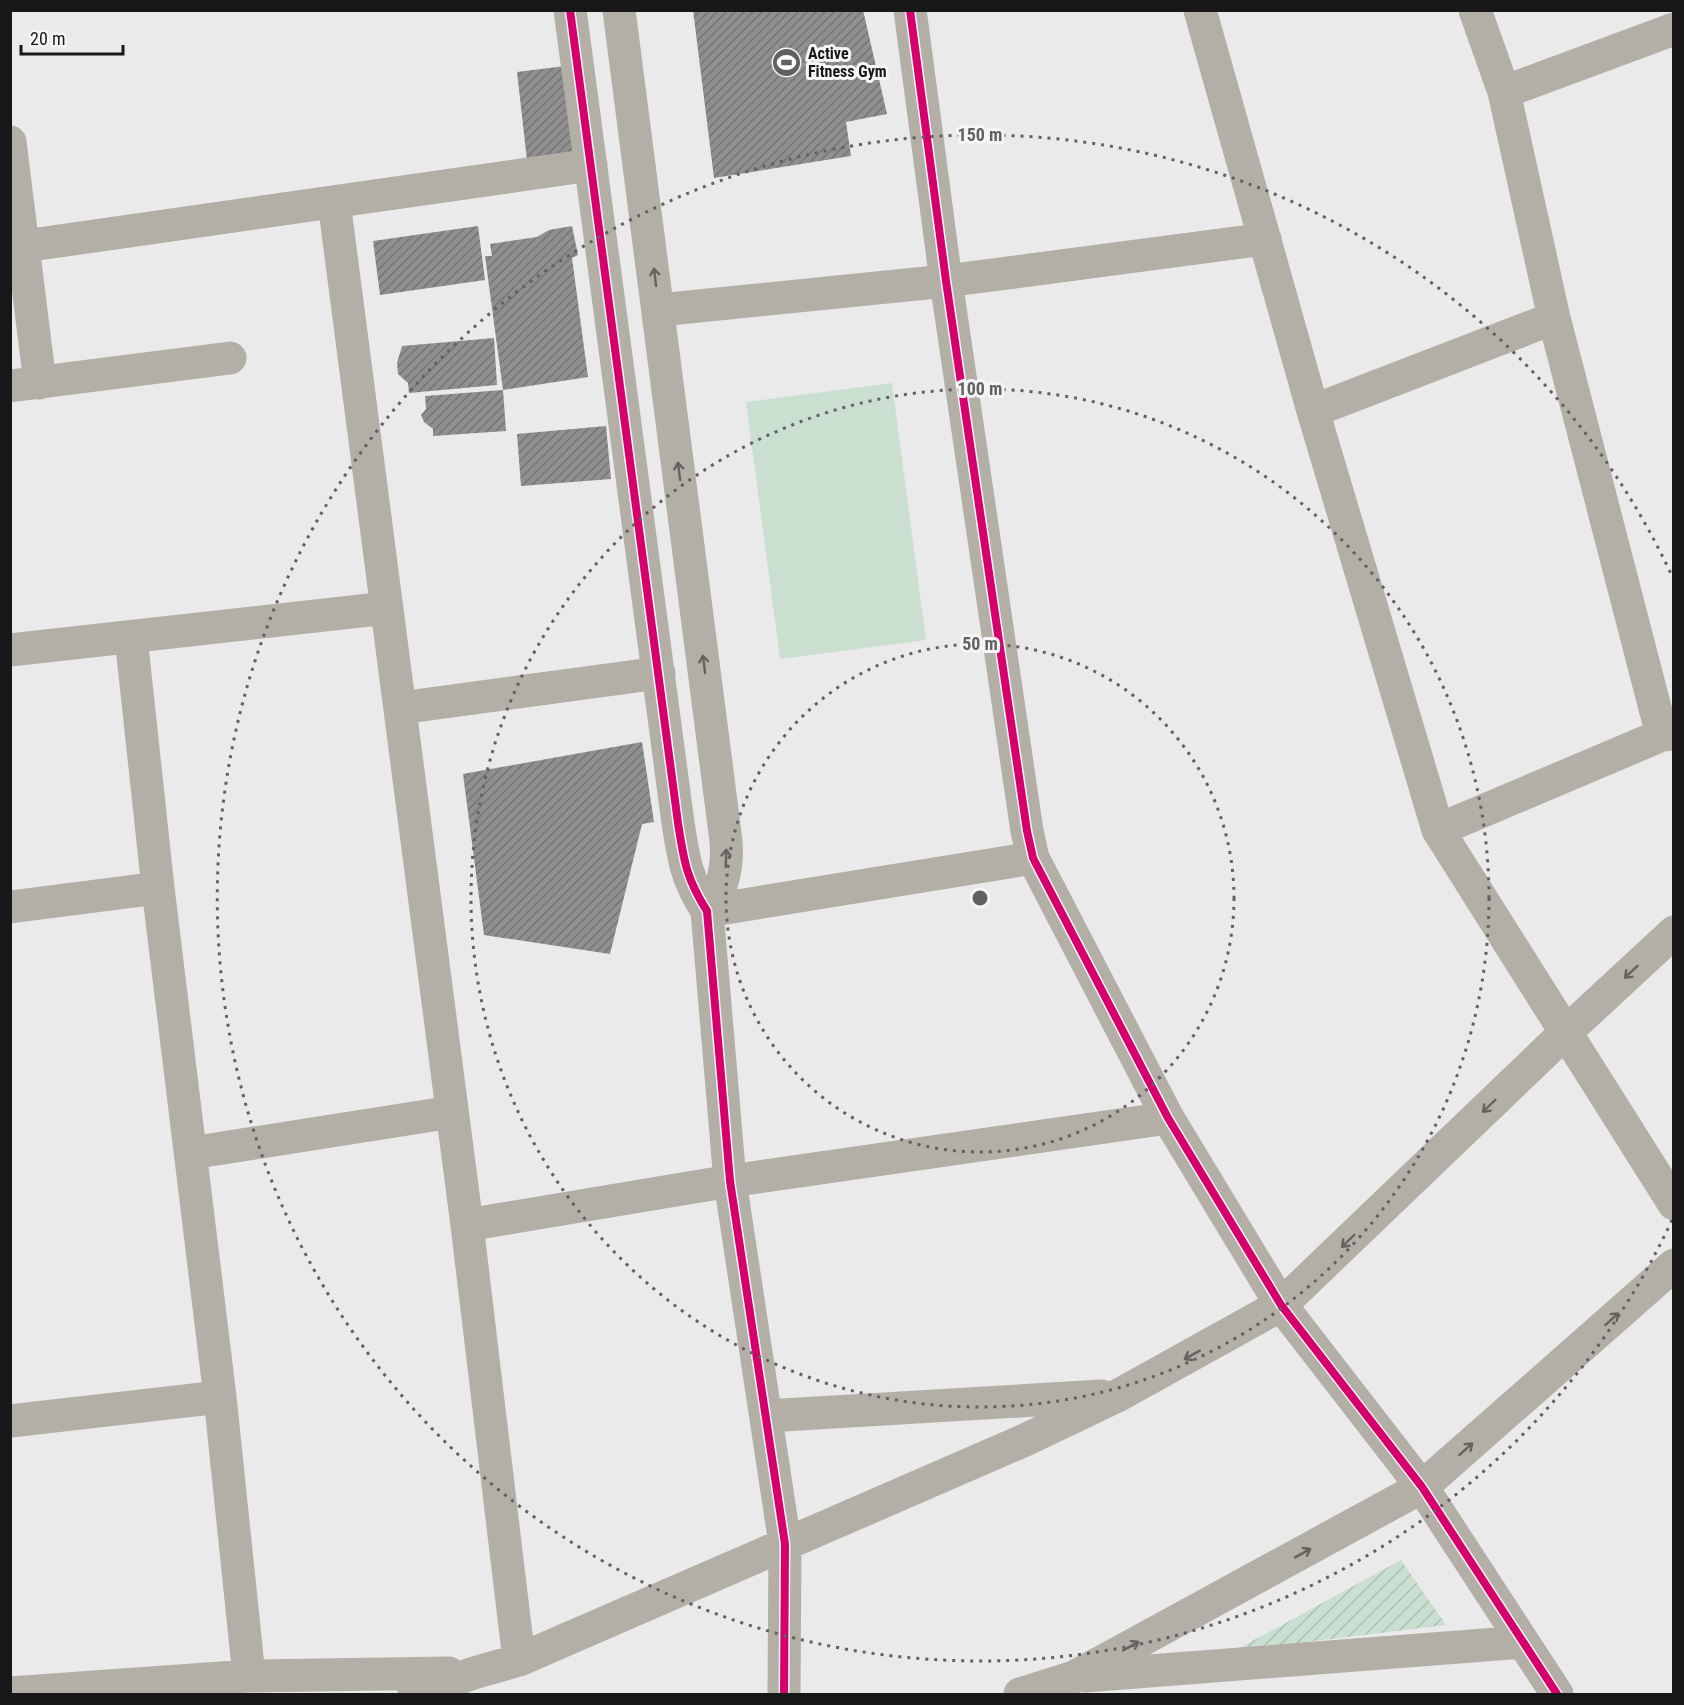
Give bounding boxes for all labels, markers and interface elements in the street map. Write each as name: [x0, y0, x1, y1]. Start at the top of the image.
scale bar: [21, 18, 123, 56]
text: 20 m: [30, 28, 65, 49]
place label: Active Fitness Gym: [808, 44, 887, 81]
sports icon: Active Fitness Gym: [771, 46, 803, 78]
text: 150 m: [958, 124, 1002, 145]
one-way arrow: [649, 268, 660, 288]
text: 100 m: [958, 378, 1002, 399]
one-way arrow: [674, 461, 685, 481]
text: 50 m: [962, 633, 998, 654]
one-way arrow: [698, 655, 709, 674]
one-way arrow: [720, 848, 732, 868]
centre of rings: [970, 888, 990, 908]
one-way arrow: [1623, 965, 1638, 979]
one-way arrow: [1481, 1099, 1496, 1113]
one-way arrow: [1341, 1234, 1356, 1248]
one-way arrow: [1604, 1312, 1619, 1326]
one-way arrow: [1184, 1349, 1201, 1361]
one-way arrow: [1458, 1442, 1473, 1456]
one-way arrow: [1293, 1547, 1311, 1558]
one-way arrow: [1122, 1640, 1139, 1652]

